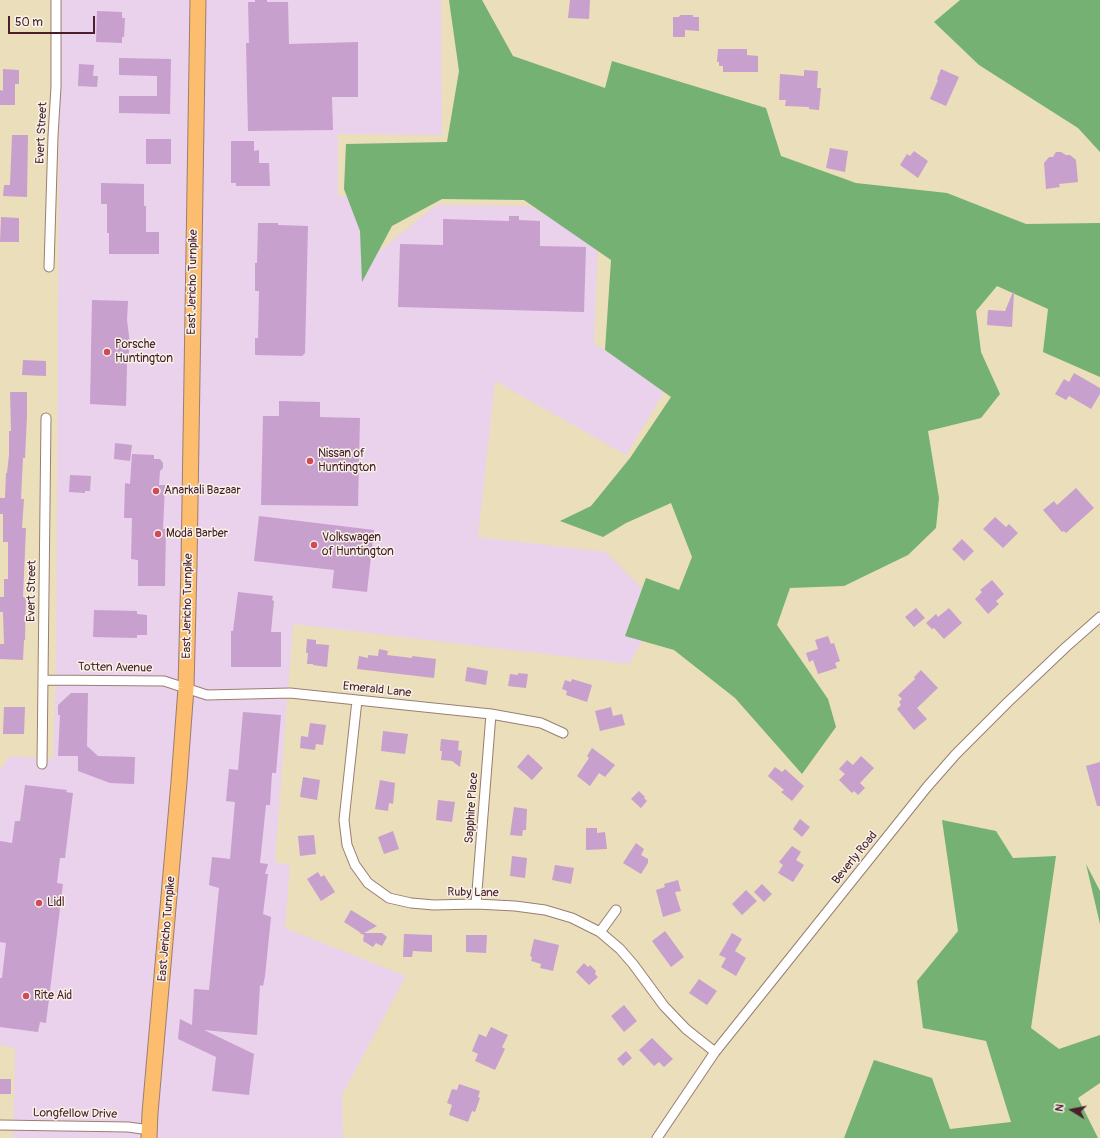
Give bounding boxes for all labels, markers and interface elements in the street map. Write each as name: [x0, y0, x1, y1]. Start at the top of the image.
scale bar: [10, 8, 97, 34]
text: 50 m: [15, 15, 43, 30]
street label: Evert Street: [33, 102, 51, 164]
street label: East Jericho Turnpike: [185, 229, 201, 335]
place label: Porsche Huntington: [115, 338, 173, 366]
marker: Porsche Huntington: [102, 347, 112, 357]
place label: Nissan of Huntington: [318, 447, 376, 475]
marker: Nissan of Huntington: [305, 456, 315, 466]
place label: Anarkali Bazaar: [164, 484, 241, 498]
marker: Anarkali Bazaar: [151, 486, 161, 496]
place label: Modä Barber: [166, 527, 228, 541]
marker: Modä Barber: [153, 529, 163, 539]
place label: Volkswagen of Huntington: [322, 531, 394, 559]
marker: Volkswagen of Huntington: [309, 540, 319, 550]
street label: East Jericho Turnpike: [180, 553, 196, 659]
street label: Evert Street: [24, 560, 40, 622]
street label: Totten Avenue: [78, 660, 152, 676]
street label: Emerald Lane: [342, 679, 412, 701]
street label: Sapphire Place: [462, 772, 482, 844]
street label: Beverly Road: [829, 829, 881, 887]
street label: East Jericho Turnpike: [155, 876, 179, 982]
street label: Ruby Lane: [447, 885, 499, 901]
place label: Lidl: [47, 896, 65, 910]
marker: Lidl: [34, 898, 44, 908]
place label: Rite Aid: [34, 989, 72, 1003]
marker: Rite Aid: [21, 991, 31, 1001]
north arrow: [1052, 1090, 1092, 1130]
text: N: [1053, 1103, 1067, 1113]
street label: Longfellow Drive: [33, 1106, 117, 1122]

